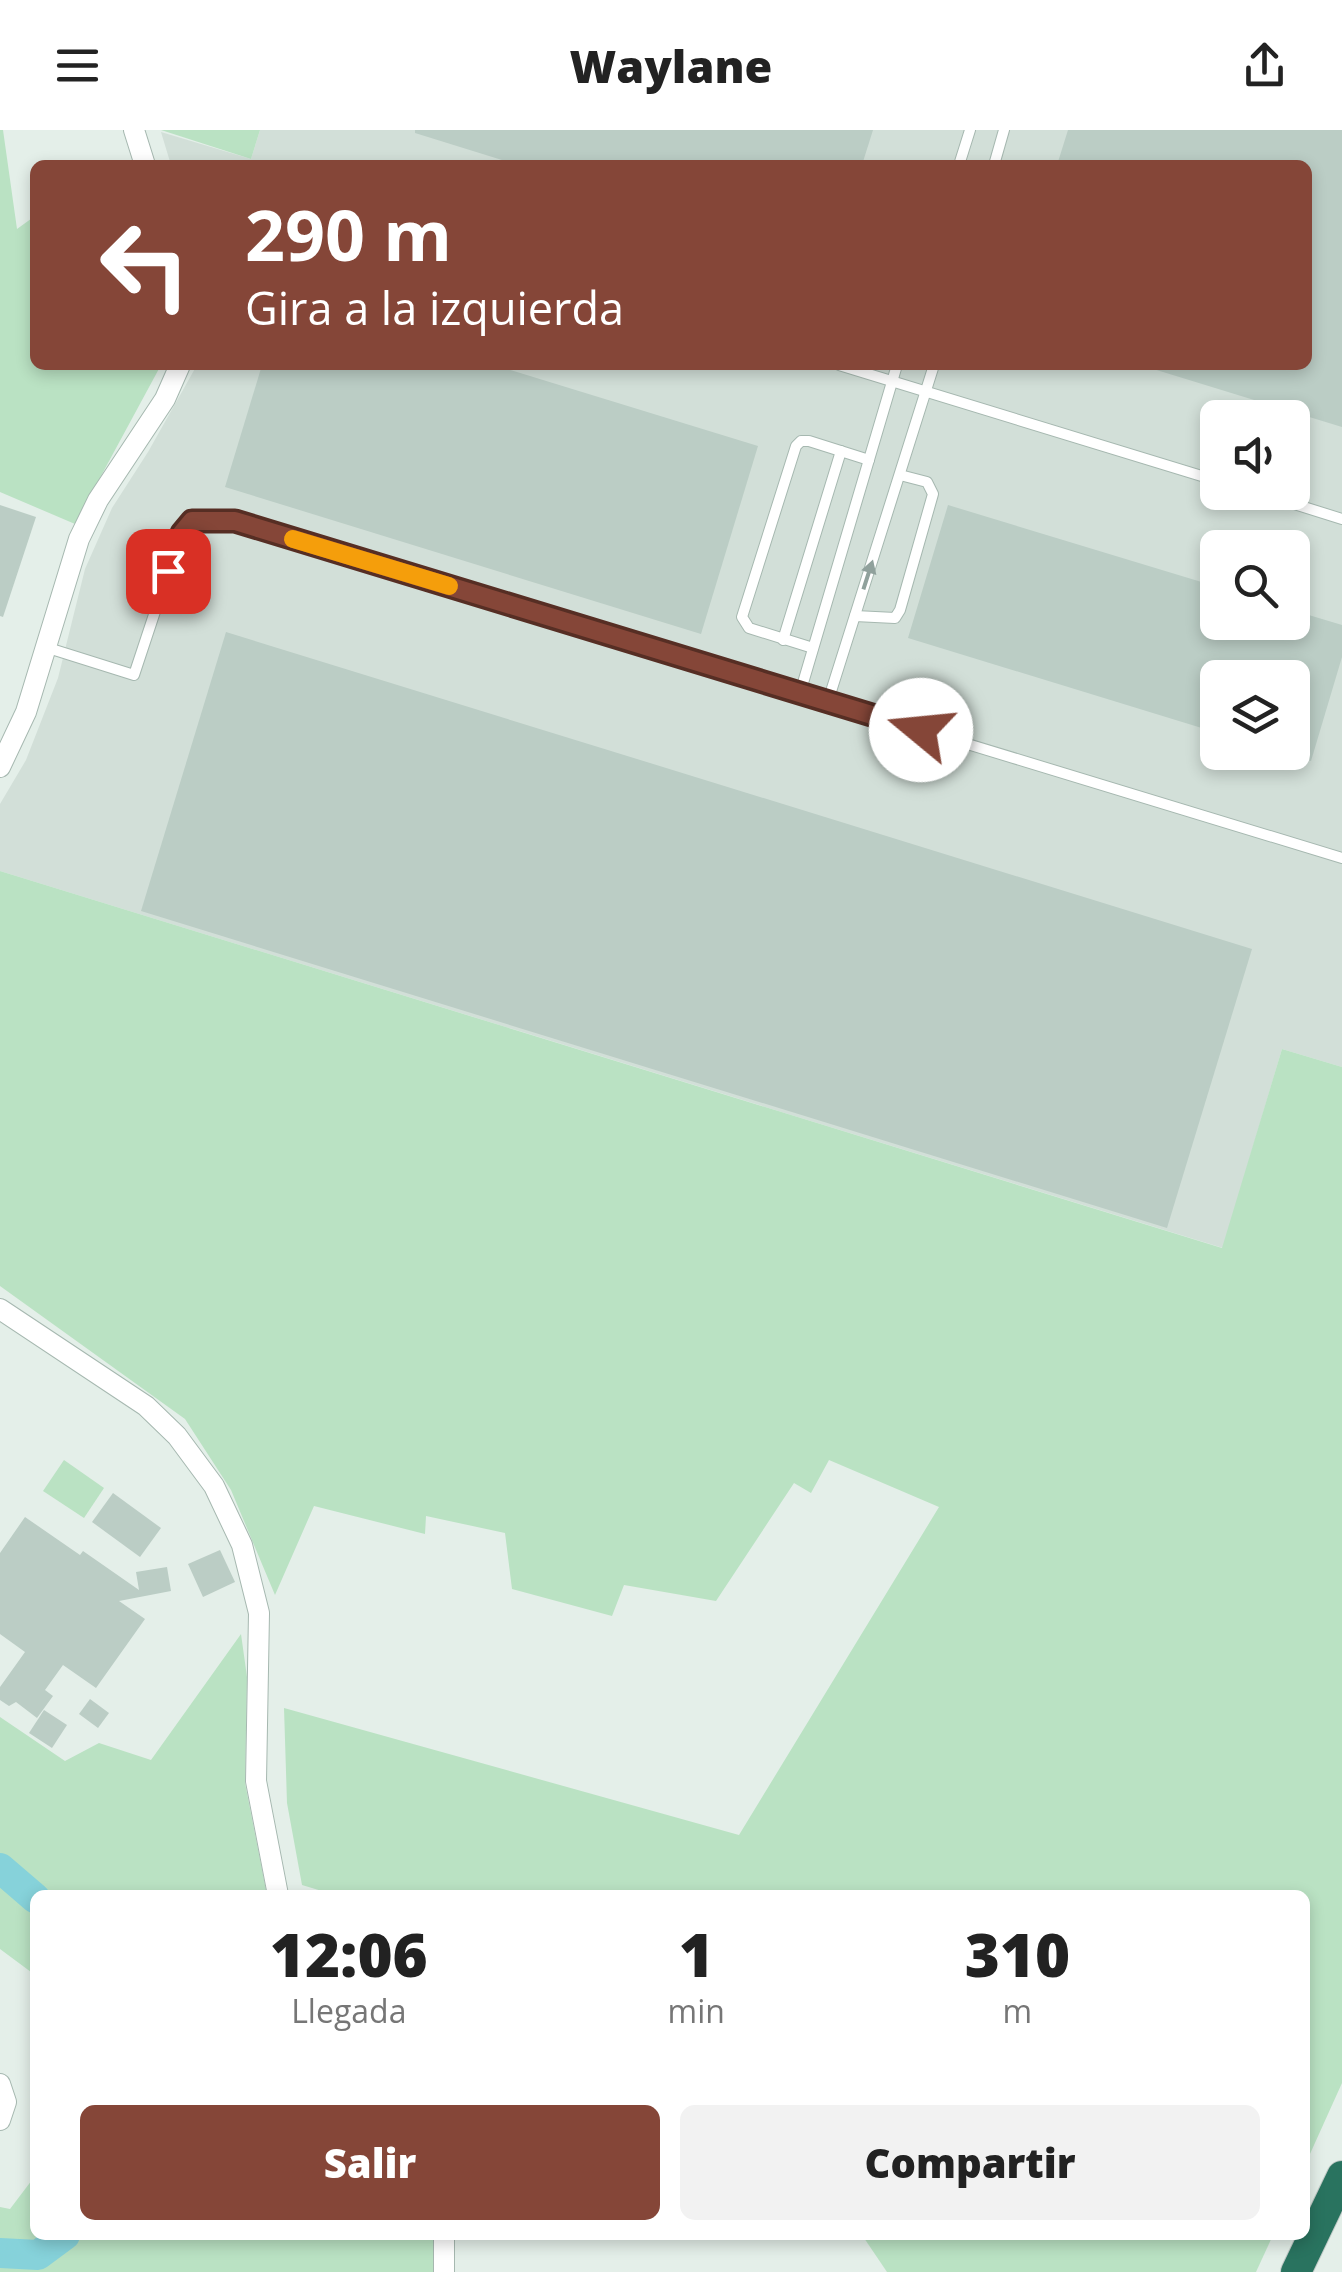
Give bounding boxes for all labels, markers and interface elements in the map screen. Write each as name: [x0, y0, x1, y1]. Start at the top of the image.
text: Waylane: [570, 35, 772, 96]
icon: menu: [50, 38, 105, 93]
icon: share: [1237, 38, 1292, 93]
text: 290 m: [245, 186, 452, 282]
icon: left: [80, 200, 210, 330]
text: Gira a la izquierda: [245, 277, 624, 338]
map controls: [1200, 400, 1310, 770]
button: sound: [1200, 400, 1310, 510]
pin: [126, 529, 211, 614]
button: search: [1200, 530, 1310, 640]
icon: arrive: [141, 544, 196, 599]
one-way arrow: [861, 560, 876, 590]
button: layers: [1200, 660, 1310, 770]
position arrow: [869, 678, 973, 782]
text: 12:06: [270, 1913, 428, 1995]
text: 1: [679, 1913, 714, 1995]
text: 310: [965, 1913, 1070, 1995]
text: Llegada: [291, 1989, 406, 2032]
text: min: [668, 1989, 725, 2032]
text: m: [1003, 1989, 1032, 2032]
button: Salir: [80, 2105, 660, 2220]
button: Compartir: [680, 2105, 1260, 2220]

